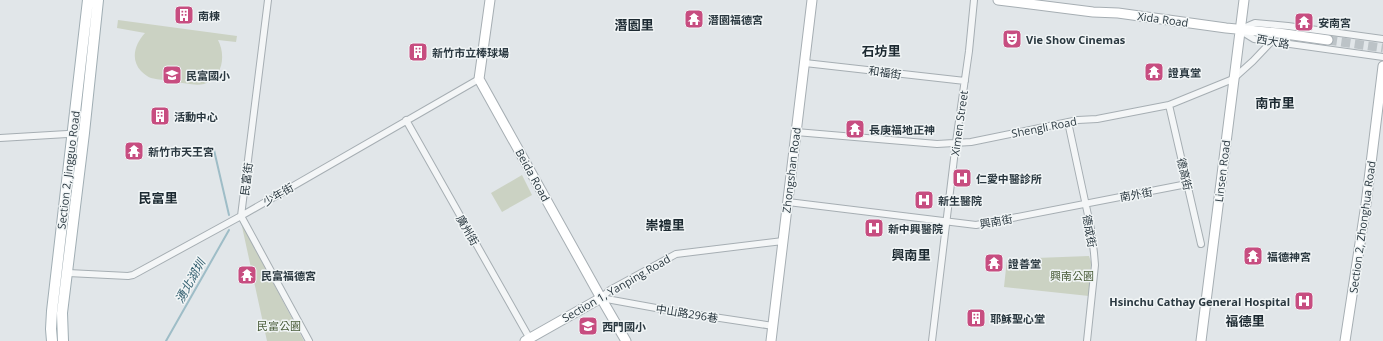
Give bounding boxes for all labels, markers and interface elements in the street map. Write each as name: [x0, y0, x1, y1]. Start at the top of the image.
building icon: 南棟: [173, 4, 195, 26]
place label: 南棟: [198, 8, 220, 23]
temple icon: 潛園福德宮: [683, 8, 705, 30]
street label: Xida Road: [1137, 8, 1189, 30]
temple icon: 安南宮: [1293, 11, 1315, 33]
place label: 潛園福德宮: [708, 12, 763, 27]
place label: 安南宮: [1318, 15, 1351, 30]
district label: 潛園里: [614, 16, 654, 34]
theatre icon: Vie Show Cinemas: [1001, 28, 1023, 50]
street label: 西大路: [1255, 31, 1291, 51]
place label: Vie Show Cinemas: [1026, 32, 1126, 47]
building icon: 新竹市立棒球場: [407, 41, 429, 63]
district label: 石坊里: [861, 42, 901, 60]
place label: 新竹市立棒球場: [432, 45, 509, 60]
temple icon: 證真堂: [1143, 61, 1165, 83]
street label: 和福街: [868, 62, 902, 82]
school or university icon: 民富國小: [161, 64, 183, 86]
place label: 證真堂: [1168, 65, 1201, 80]
place label: 民富國小: [186, 68, 230, 83]
street label: Ximen Street: [947, 89, 971, 157]
district label: 南市里: [1255, 94, 1295, 112]
building icon: 活動中心: [149, 105, 171, 127]
place label: 活動中心: [174, 109, 218, 124]
street label: Section 2, Jingguo Road: [53, 110, 83, 230]
street label: Shengli Road: [1010, 113, 1078, 141]
temple icon: 長庚福地正神: [844, 118, 866, 140]
place label: 長庚福地正神: [869, 122, 935, 137]
street label: Zhongshan Road: [778, 126, 804, 214]
street label: Linsen Road: [1211, 139, 1233, 203]
temple icon: 新竹市天王宮: [123, 140, 145, 162]
place label: 新竹市天王宮: [148, 144, 214, 159]
street label: Beida Road: [512, 146, 554, 204]
street label: 德高街: [1174, 156, 1196, 192]
street label: Section 2, Zhonghua Road: [1345, 160, 1379, 294]
street label: 民富街: [237, 162, 255, 196]
hospital icon: 仁愛中醫診所: [951, 167, 973, 189]
place label: 仁愛中醫診所: [976, 171, 1042, 186]
street label: 少年街: [260, 179, 296, 209]
street label: 南外街: [1118, 184, 1154, 204]
district label: 民富里: [138, 189, 178, 207]
hospital icon: 新生醫院: [913, 189, 935, 211]
place label: 新生醫院: [938, 193, 982, 208]
street label: 興南街: [978, 211, 1014, 231]
street label: 廣州街: [453, 212, 483, 248]
street label: 德成街: [1080, 213, 1100, 249]
district label: 崇禮里: [645, 216, 685, 234]
hospital icon: 新中興醫院: [863, 217, 885, 239]
place label: 新中興醫院: [888, 221, 943, 236]
temple icon: 福德神宮: [1242, 245, 1264, 267]
district label: 興南里: [891, 246, 931, 264]
place label: 福德神宮: [1267, 249, 1311, 264]
street label: Section 1, Yanping Road: [559, 251, 673, 325]
temple icon: 證善堂: [983, 252, 1005, 274]
water label: 湧北湖圳: [171, 254, 210, 306]
place label: 證善堂: [1008, 256, 1041, 271]
temple icon: 民富福德宮: [236, 264, 258, 286]
place label: 民富福德宮: [261, 268, 316, 283]
park label: 興南公園: [1050, 268, 1094, 283]
hospital icon: Hsinchu Cathay General Hospital: [1293, 290, 1315, 312]
place label: Hsinchu Cathay General Hospital: [1109, 294, 1290, 309]
street label: 中山路296巷: [655, 301, 719, 325]
building icon: 耶穌聖心堂: [965, 307, 987, 329]
place label: 耶穌聖心堂: [990, 311, 1045, 326]
district label: 福德里: [1225, 312, 1265, 330]
school or university icon: 西門國小: [577, 315, 599, 337]
park label: 民富公園: [257, 318, 301, 333]
place label: 西門國小: [602, 319, 646, 334]

